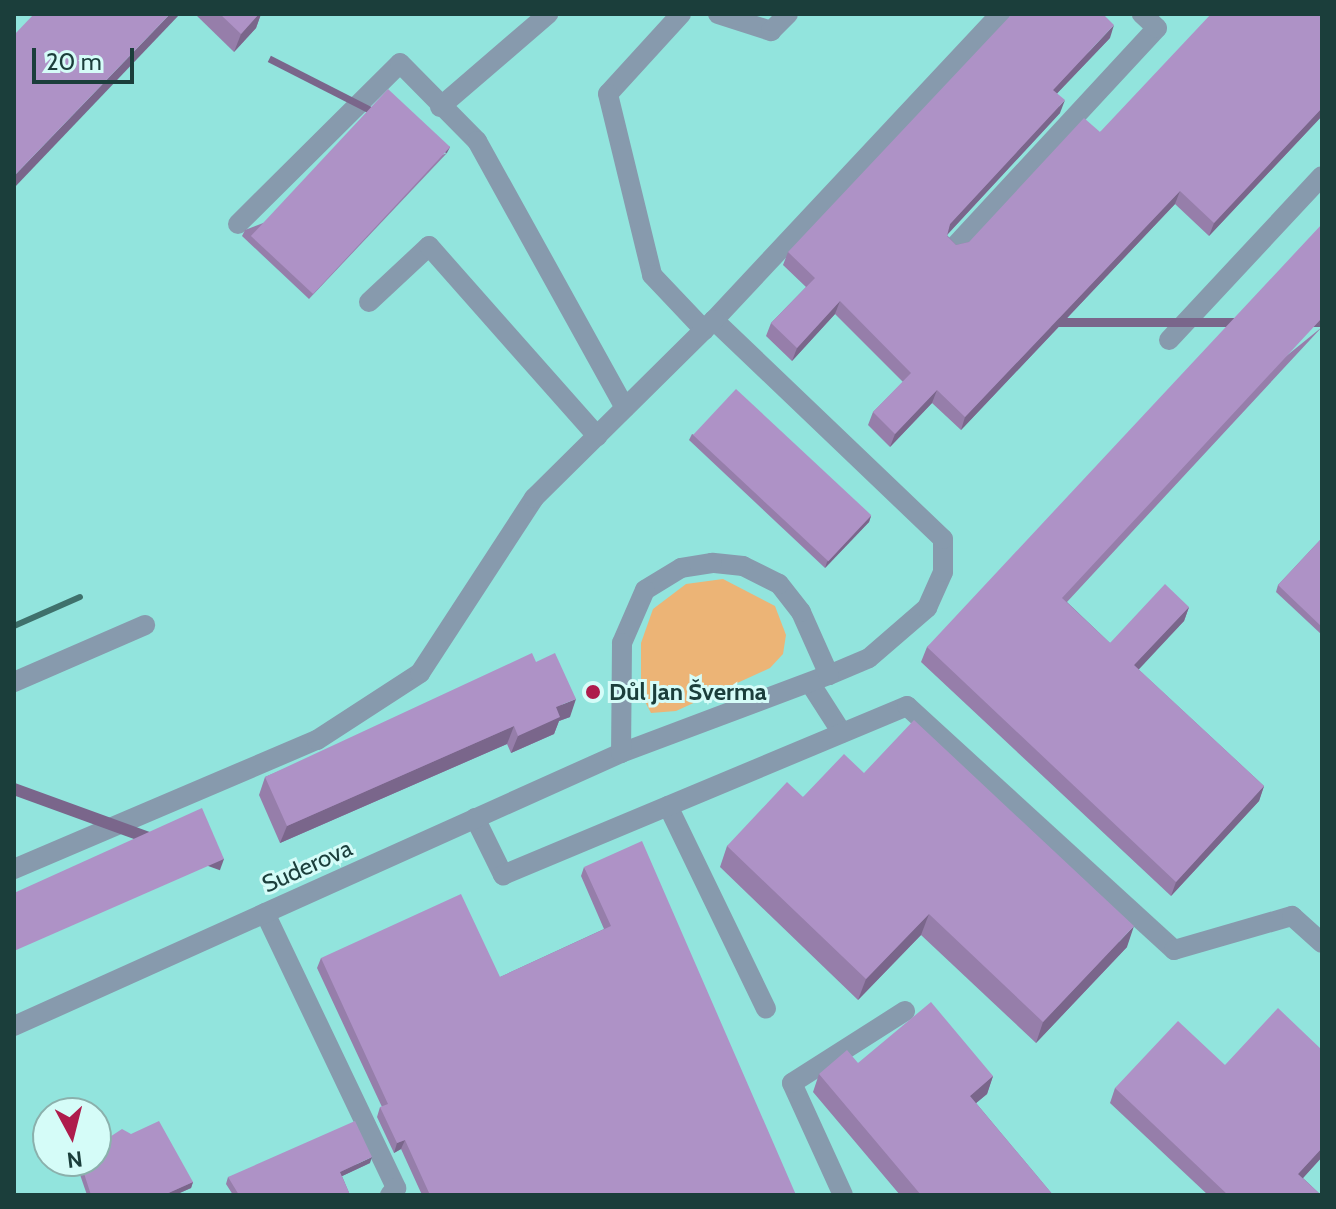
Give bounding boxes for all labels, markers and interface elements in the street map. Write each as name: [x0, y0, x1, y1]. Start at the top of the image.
scale bar: [36, 32, 138, 82]
text: 20 m: [46, 47, 102, 76]
place label: Důl Jan Šverma: [609, 678, 767, 706]
marker: Důl Jan Šverma: [584, 683, 602, 701]
street label: Suderova: [258, 833, 356, 899]
north arrow: [32, 1097, 112, 1177]
text: N: [65, 1145, 84, 1174]

